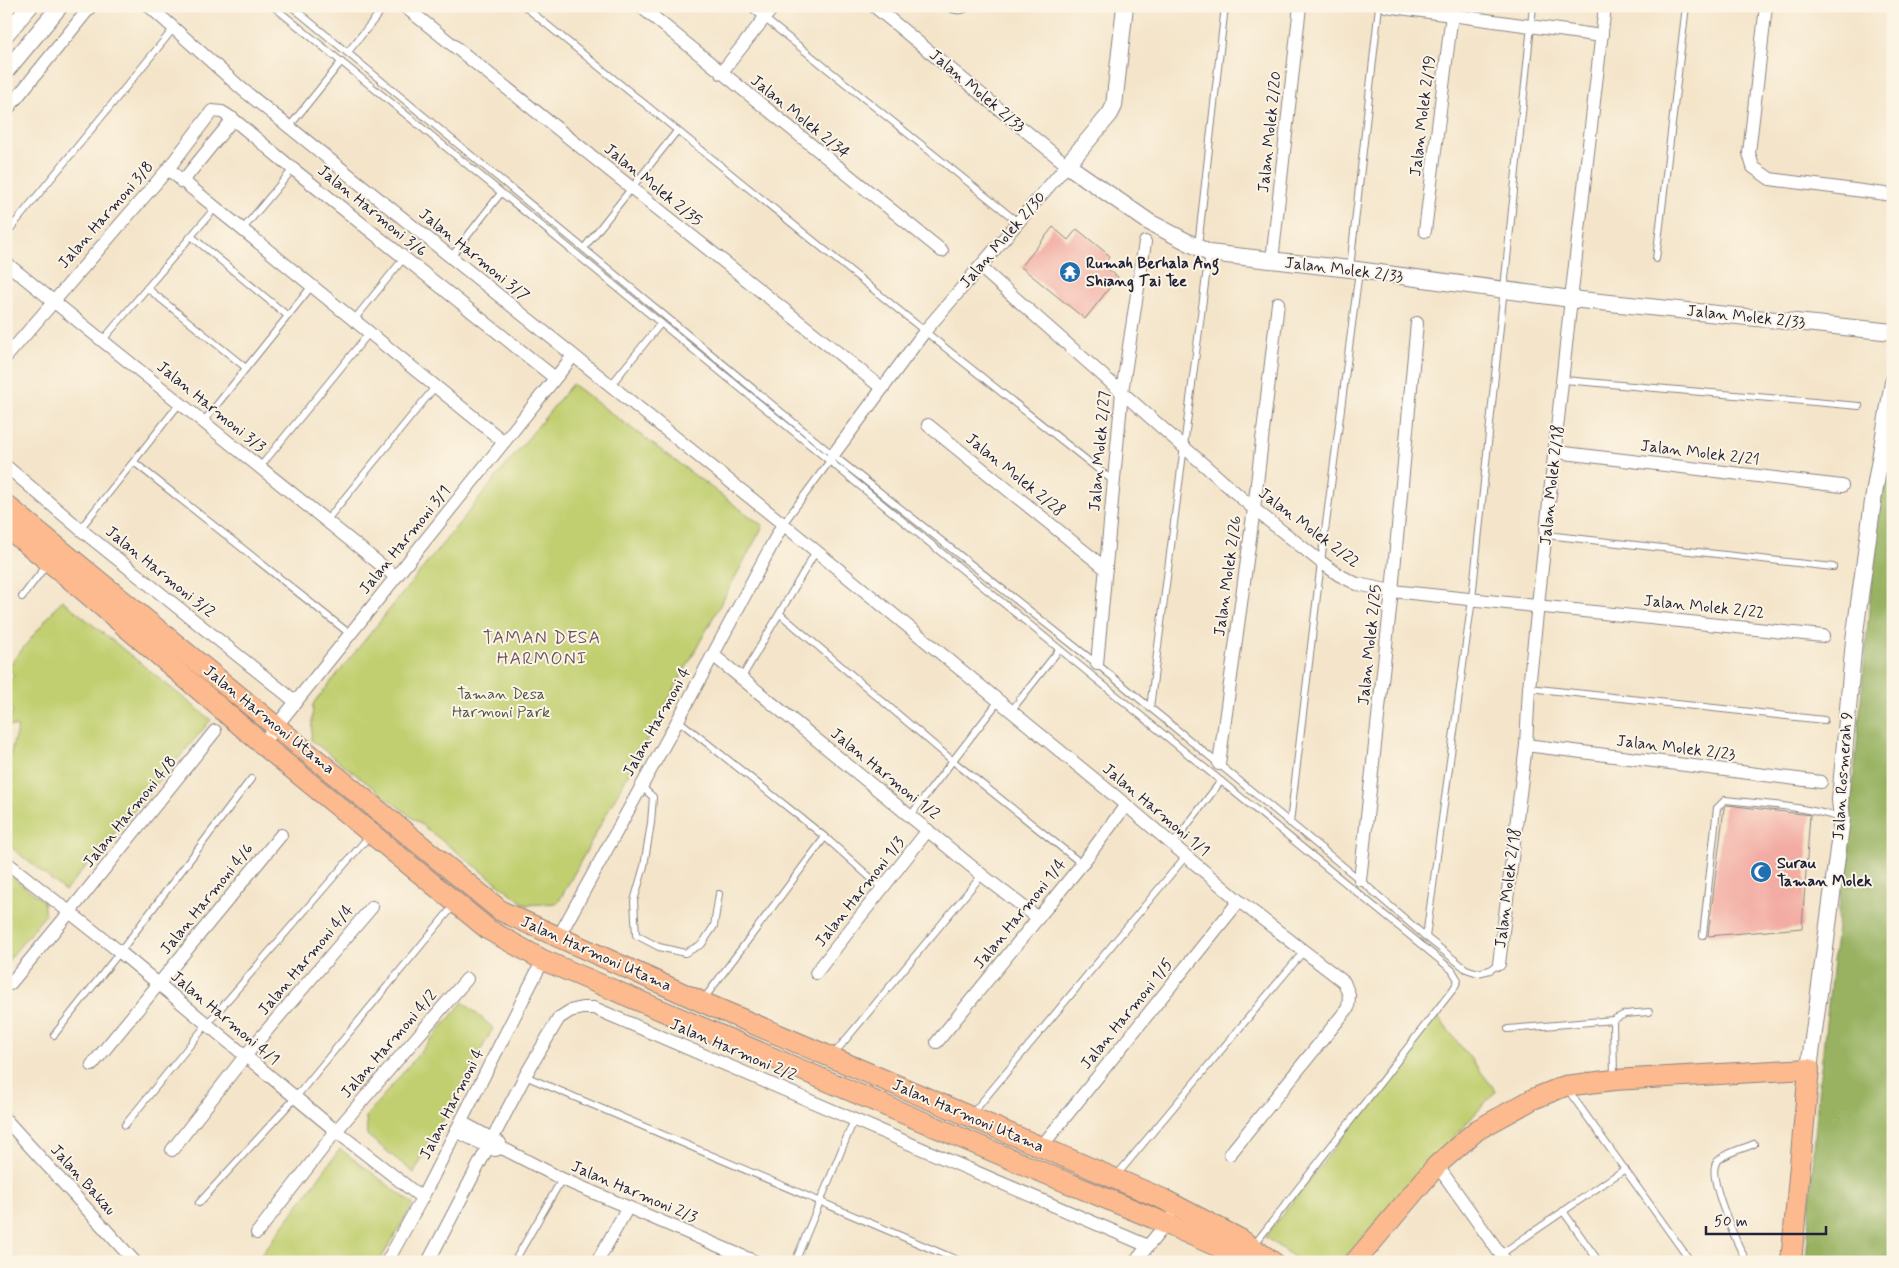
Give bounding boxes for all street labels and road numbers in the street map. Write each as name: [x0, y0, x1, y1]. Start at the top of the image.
street label: Jalan Molek 2/33: [925, 45, 1030, 137]
street label: Jalan Molek 2/19: [1405, 54, 1441, 178]
street label: Jalan Molek 2/34: [746, 70, 854, 164]
street label: Jalan Molek 2/20: [1253, 70, 1287, 194]
street label: Jalan Molek 2/35: [599, 139, 707, 231]
street label: Jalan Harmoni 3/8: [53, 157, 159, 273]
street label: Jalan Harmoni 3/6: [313, 160, 431, 262]
street label: Jalan Molek 2/30: [955, 187, 1051, 293]
street label: Jalan Harmoni 3/7: [414, 204, 534, 306]
street label: Jalan Molek 2/33: [1284, 252, 1405, 288]
street label: Jalan Molek 2/33: [1686, 300, 1807, 334]
street label: Jalan Harmoni 3/3: [152, 357, 270, 457]
street label: Jalan Molek 2/27: [1084, 390, 1116, 512]
street label: Jalan Molek 2/18: [1535, 424, 1569, 546]
street label: Jalan Molek 2/28: [961, 429, 1069, 521]
street label: Jalan Molek 2/21: [1639, 435, 1761, 471]
street label: Jalan Harmoni 3/1: [355, 481, 455, 599]
street label: Jalan Molek 2/22: [1254, 483, 1364, 573]
street label: Jalan Molek 2/26: [1209, 514, 1247, 638]
street label: Jalan Harmoni 3/2: [101, 521, 219, 623]
street label: Jalan Molek 2/25: [1353, 584, 1387, 706]
street label: Jalan Molek 2/22: [1643, 590, 1765, 624]
street label: Jalan Harmoni Utama: [199, 661, 339, 780]
street label: Jalan Harmoni 4: [618, 663, 696, 781]
street label: Jalan Rosmerah 9: [1828, 711, 1858, 841]
street label: Jalan Harmoni 1/2: [826, 723, 944, 825]
street label: Jalan Molek 2/23: [1615, 730, 1737, 766]
street label: Jalan Harmoni 4/8: [78, 752, 182, 872]
street label: Jalan Harmoni 1/1: [1098, 759, 1214, 861]
street label: Jalan Molek 2/18: [1490, 827, 1526, 949]
street label: Jalan Harmoni 1/3: [810, 833, 910, 951]
street label: Jalan Harmoni 4/6: [156, 839, 258, 959]
street label: Jalan Harmoni 1/4: [969, 854, 1071, 974]
street label: Jalan Harmoni 4/4: [253, 900, 359, 1020]
street label: Jalan Harmoni Utama: [517, 911, 675, 997]
street label: Jalan Harmoni 1/5: [1076, 954, 1178, 1074]
street label: Jalan Harmoni 4/1: [166, 966, 284, 1070]
street label: Jalan Harmoni 4/2: [336, 985, 442, 1103]
street label: Jalan Harmoni 2/2: [667, 1014, 800, 1086]
street label: Jalan Harmoni 4: [415, 1045, 489, 1163]
street label: Jalan Harmoni Utama: [889, 1074, 1047, 1158]
street label: Jalan Bakau: [46, 1140, 120, 1220]
street label: Jalan Harmoni 2/3: [568, 1156, 700, 1228]

